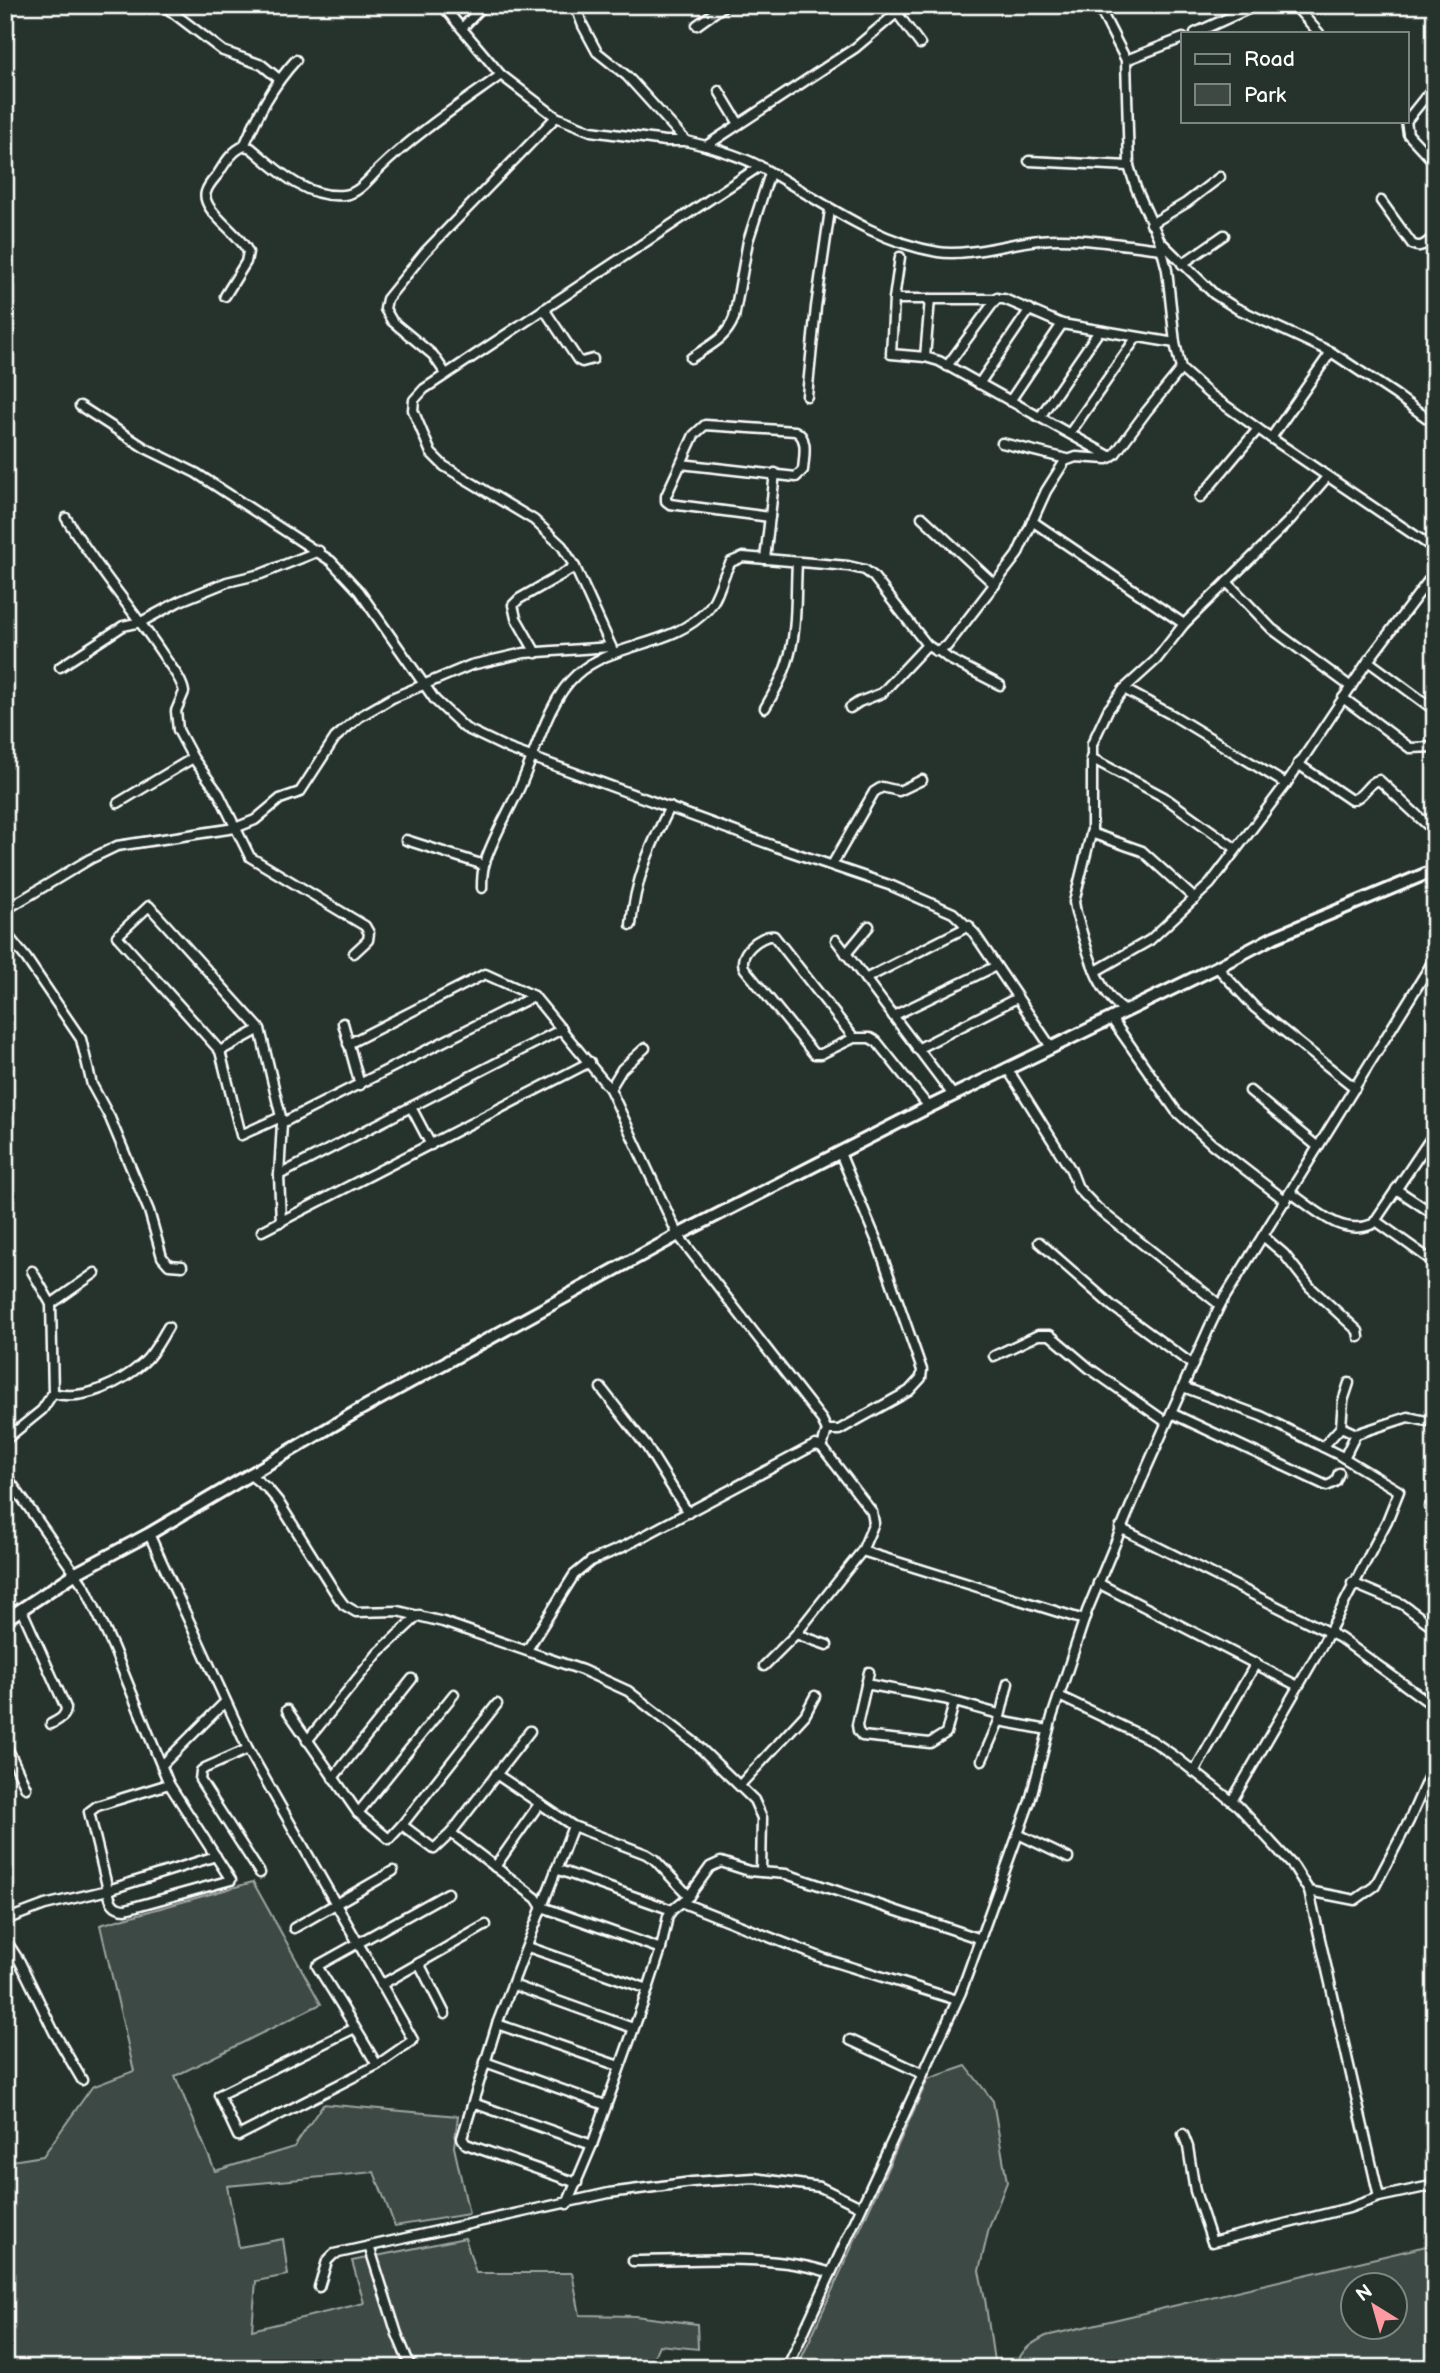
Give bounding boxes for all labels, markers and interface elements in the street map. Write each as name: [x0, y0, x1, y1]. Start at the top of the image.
legend: [1181, 32, 1408, 122]
text: Road: [1244, 47, 1295, 72]
text: Park: [1244, 83, 1287, 108]
north arrow: [1338, 2272, 1408, 2342]
text: N: [1352, 2280, 1377, 2307]

